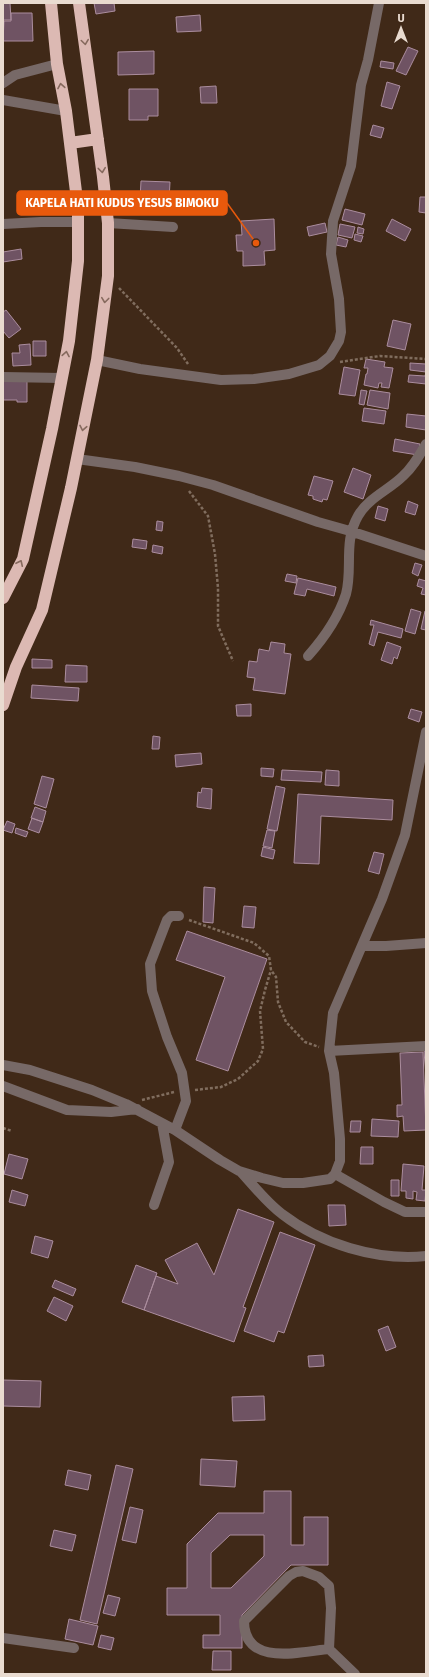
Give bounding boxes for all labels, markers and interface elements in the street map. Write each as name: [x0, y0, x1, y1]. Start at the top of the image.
north arrow: [381, 8, 421, 48]
text: U: [397, 12, 405, 25]
one-way arrow: [80, 39, 89, 45]
one-way arrow: [57, 83, 66, 89]
one-way arrow: [97, 167, 106, 173]
callout: KAPELA HATI KUDUS YESUS BIMOKU: [17, 191, 227, 215]
text: KAPELA HATI KUDUS YESUS BIMOKU: [25, 196, 219, 210]
one-way arrow: [101, 297, 110, 303]
one-way arrow: [62, 351, 70, 357]
one-way arrow: [79, 425, 88, 431]
one-way arrow: [16, 560, 24, 567]

